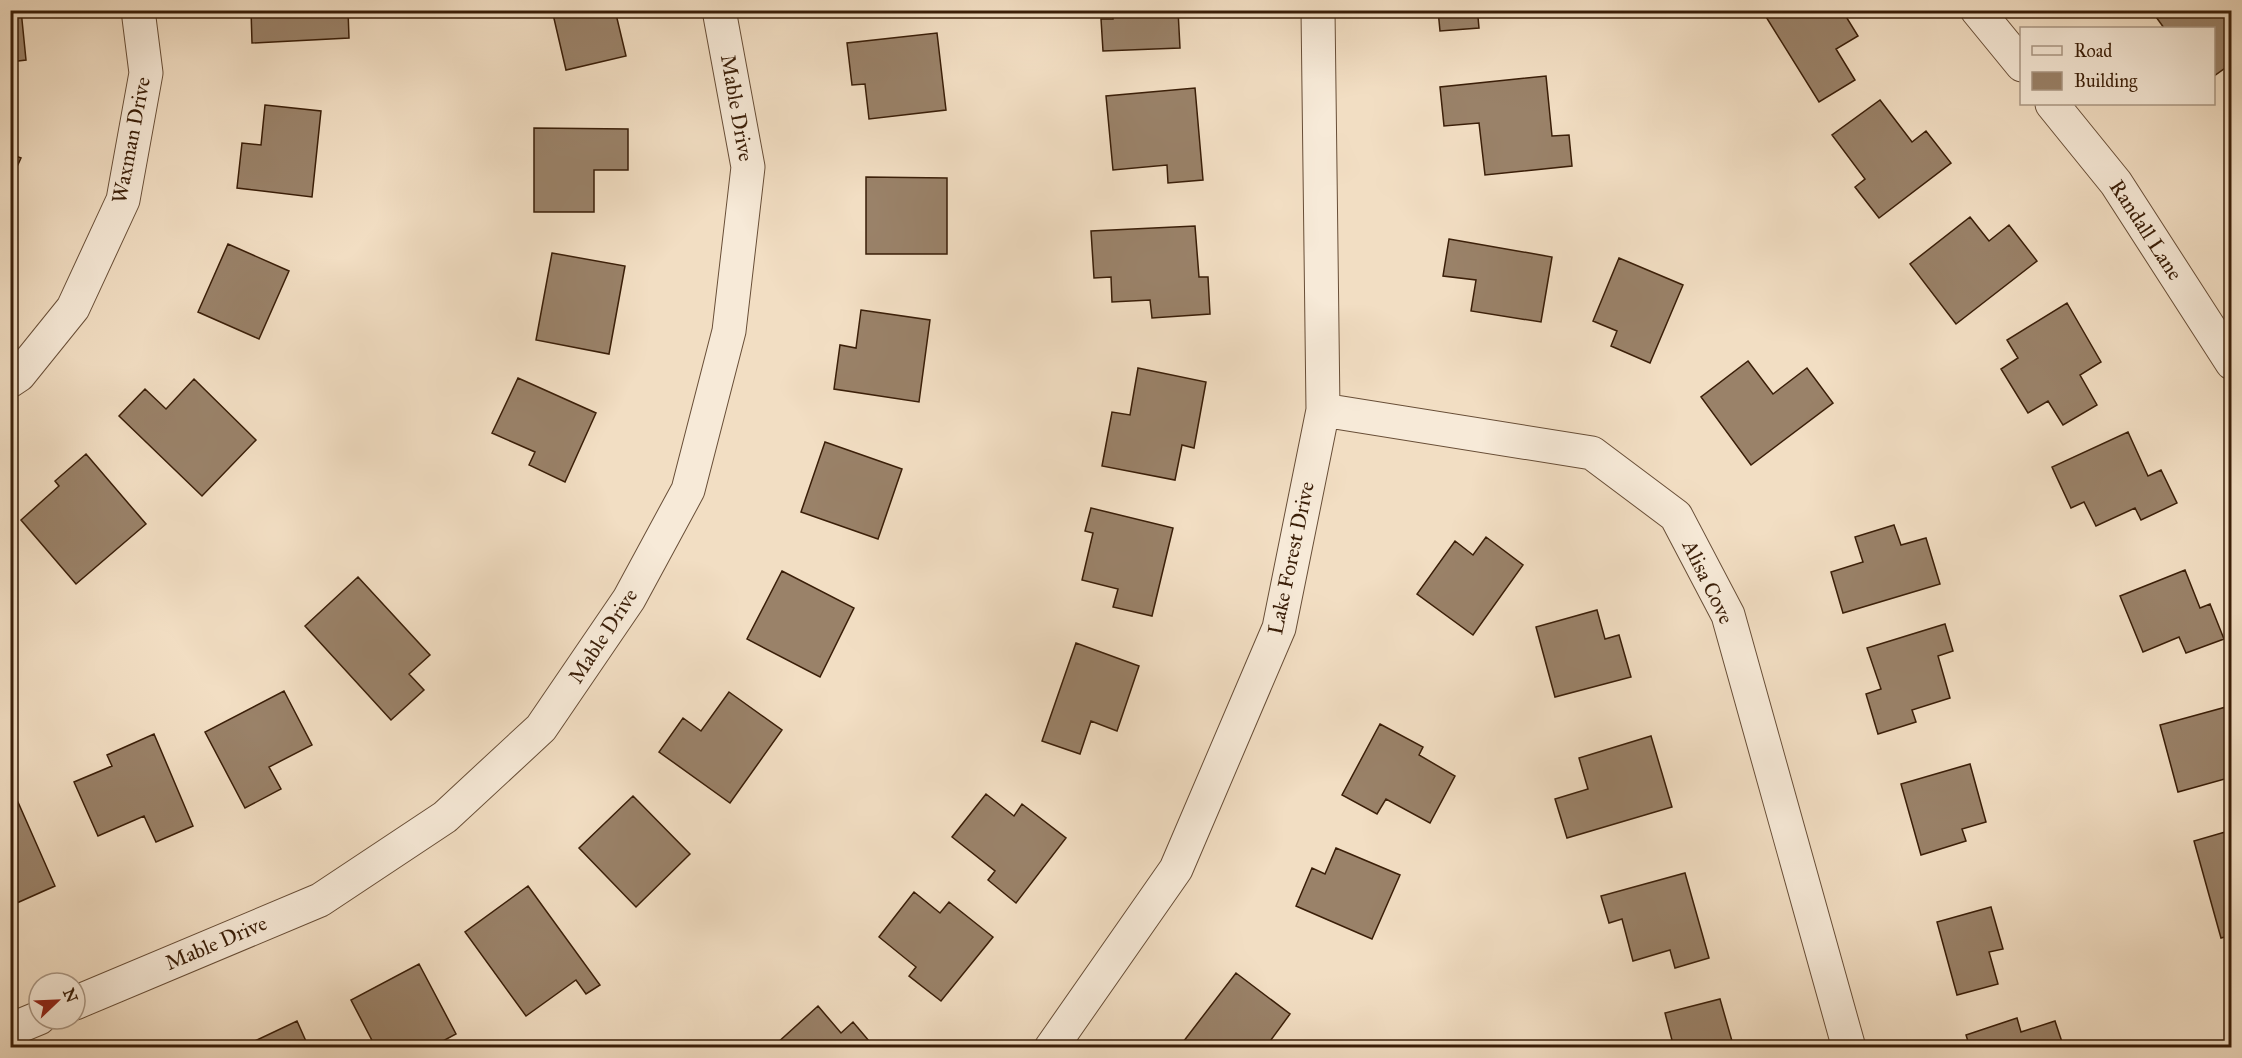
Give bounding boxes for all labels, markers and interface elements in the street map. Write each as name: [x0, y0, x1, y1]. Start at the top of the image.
legend: [2020, 27, 2215, 105]
text: Road: [2074, 40, 2112, 62]
street label: Mable Drive: [715, 53, 759, 164]
text: Building: [2074, 70, 2138, 93]
street label: Waxman Drive: [106, 74, 156, 205]
street label: Randall Lane: [2104, 175, 2188, 285]
street label: Lake Forest Drive: [1262, 479, 1320, 637]
street label: Alisa Cove: [1676, 535, 1740, 628]
street label: Mable Drive: [563, 583, 643, 688]
street label: Mable Drive: [161, 910, 271, 976]
north arrow: [27, 971, 87, 1031]
text: N: [59, 985, 82, 1006]

